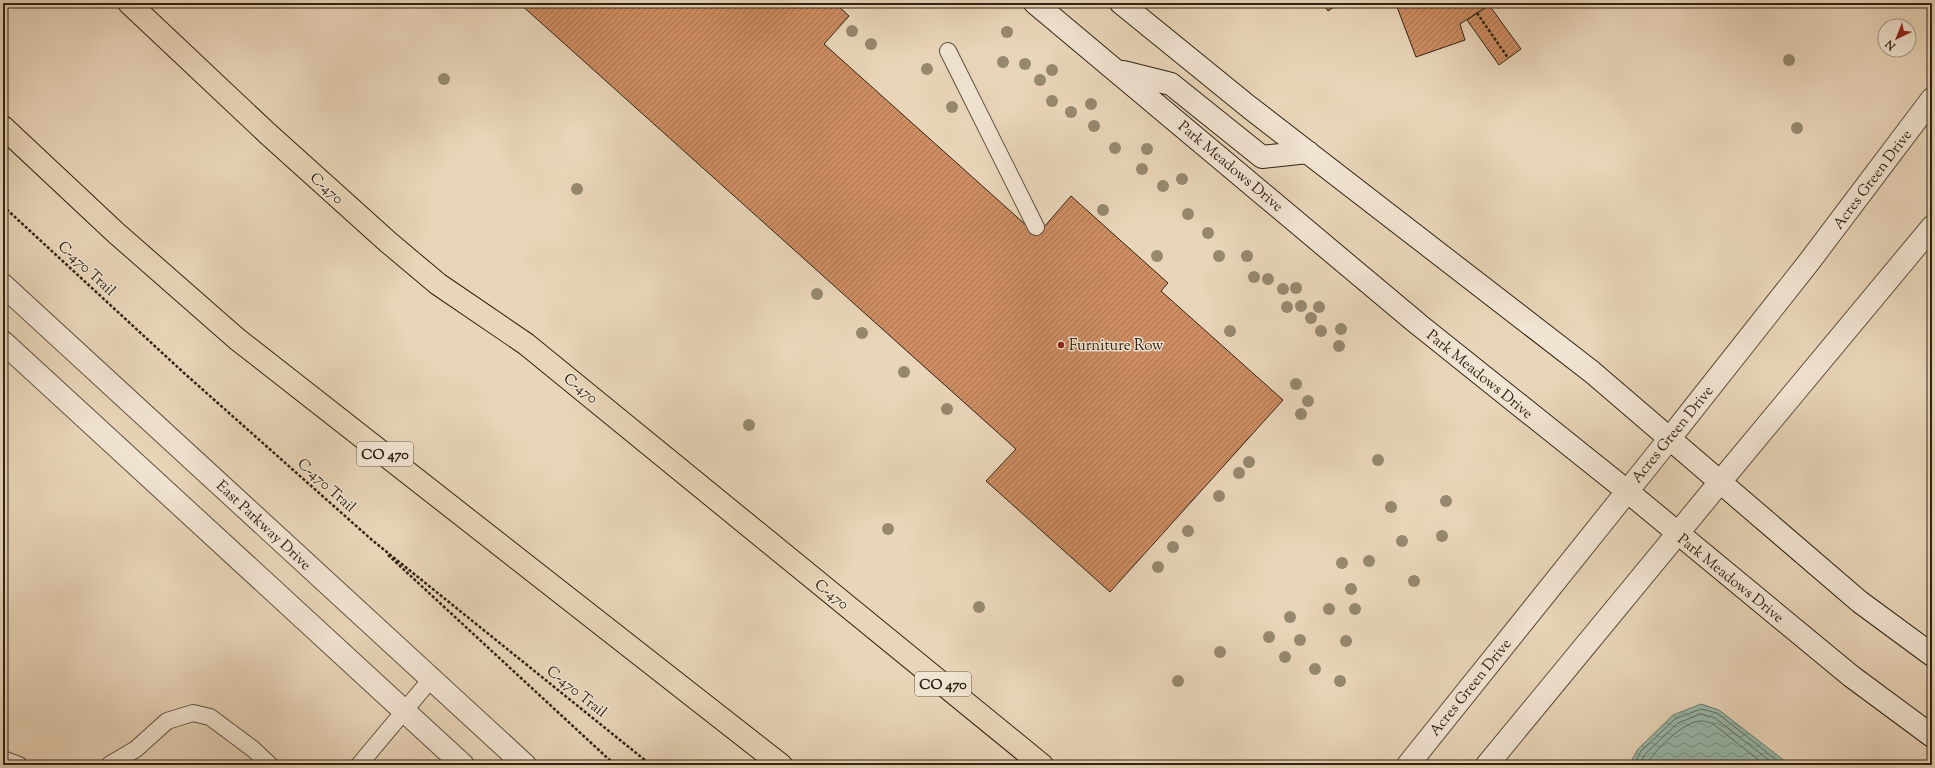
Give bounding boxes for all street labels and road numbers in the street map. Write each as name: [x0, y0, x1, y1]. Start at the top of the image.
street label: Park Meadows Drive: [1173, 117, 1287, 218]
street label: Acres Green Drive: [1829, 126, 1918, 234]
street label: C-470: [305, 168, 347, 210]
street label: C-470 Trail: [52, 237, 120, 301]
street label: Park Meadows Drive: [1421, 326, 1537, 425]
street label: C-470: [558, 369, 602, 410]
street label: Acres Green Drive: [1627, 382, 1719, 488]
road number: CO 470: [357, 442, 413, 466]
street label: C-470 Trail: [292, 454, 360, 518]
street label: East Parkway Drive: [211, 476, 315, 576]
street label: Park Meadows Drive: [1672, 530, 1788, 629]
street label: C-470: [809, 575, 853, 616]
street label: Acres Green Drive: [1425, 635, 1517, 741]
street label: C-470 Trail: [541, 661, 611, 723]
road number: CO 470: [915, 672, 971, 696]

